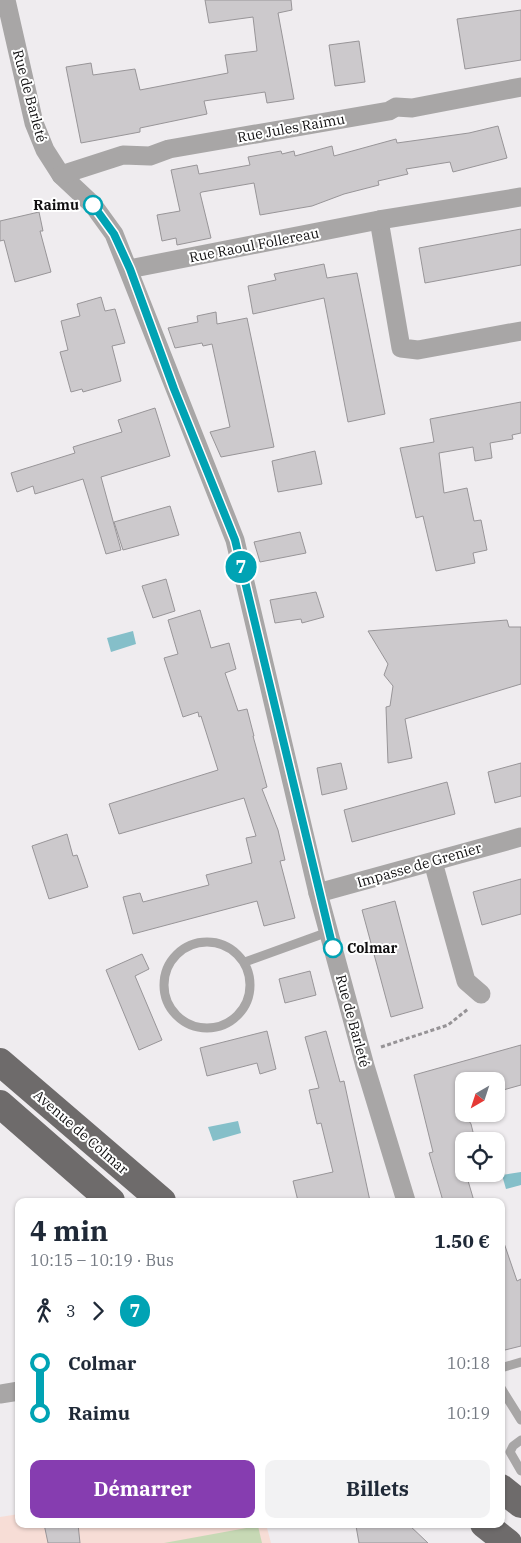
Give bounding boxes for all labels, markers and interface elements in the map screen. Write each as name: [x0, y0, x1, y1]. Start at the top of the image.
street label: Rue de Barleté: [9, 48, 51, 144]
street label: Rue Jules Raimu: [236, 110, 347, 146]
marker: Raimu: [83, 195, 103, 215]
place label: Raimu: [33, 196, 79, 214]
street label: Rue Raoul Follereau: [188, 224, 321, 266]
line badge: 7: [225, 551, 257, 583]
text: 7: [236, 555, 246, 578]
street label: Impasse de Grenier: [355, 838, 484, 891]
marker: Colmar: [323, 938, 343, 958]
place label: Colmar: [347, 939, 397, 957]
street label: Rue de Barleté: [332, 973, 374, 1069]
north arrow: [455, 1072, 505, 1122]
map controls: [455, 1072, 505, 1182]
street label: Avenue de Colmar: [30, 1086, 133, 1179]
button: locate: [455, 1132, 505, 1182]
text: 4 min: [30, 1212, 108, 1249]
text: 1.50 €: [434, 1229, 490, 1253]
text: 10:15 – 10:19 · Bus: [30, 1250, 174, 1270]
icon: walk: [30, 1297, 58, 1325]
icon: forward: [84, 1297, 112, 1325]
text: 7: [130, 1299, 140, 1322]
text: 3: [66, 1301, 76, 1321]
text: Colmar: [68, 1351, 136, 1375]
text: 10:18: [447, 1353, 490, 1373]
text: Raimu: [68, 1401, 130, 1425]
text: 10:19: [447, 1403, 490, 1423]
button: Démarrer: [30, 1460, 255, 1518]
button: Billets: [265, 1460, 490, 1518]

